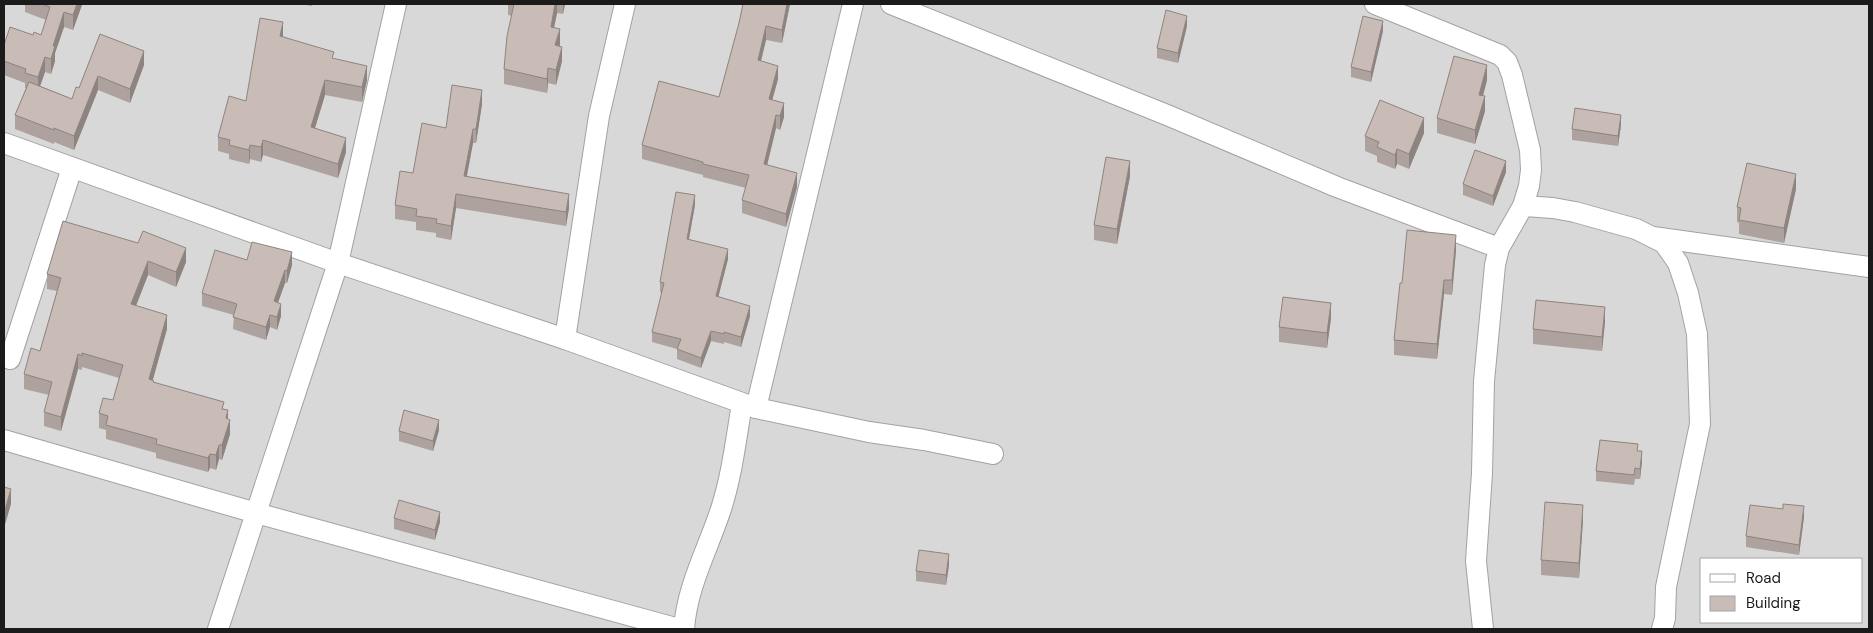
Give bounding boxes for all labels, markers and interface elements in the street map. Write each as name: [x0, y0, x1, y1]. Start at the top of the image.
legend: [1700, 558, 1863, 623]
text: Road: [1746, 568, 1781, 588]
text: Building: [1746, 593, 1801, 613]

